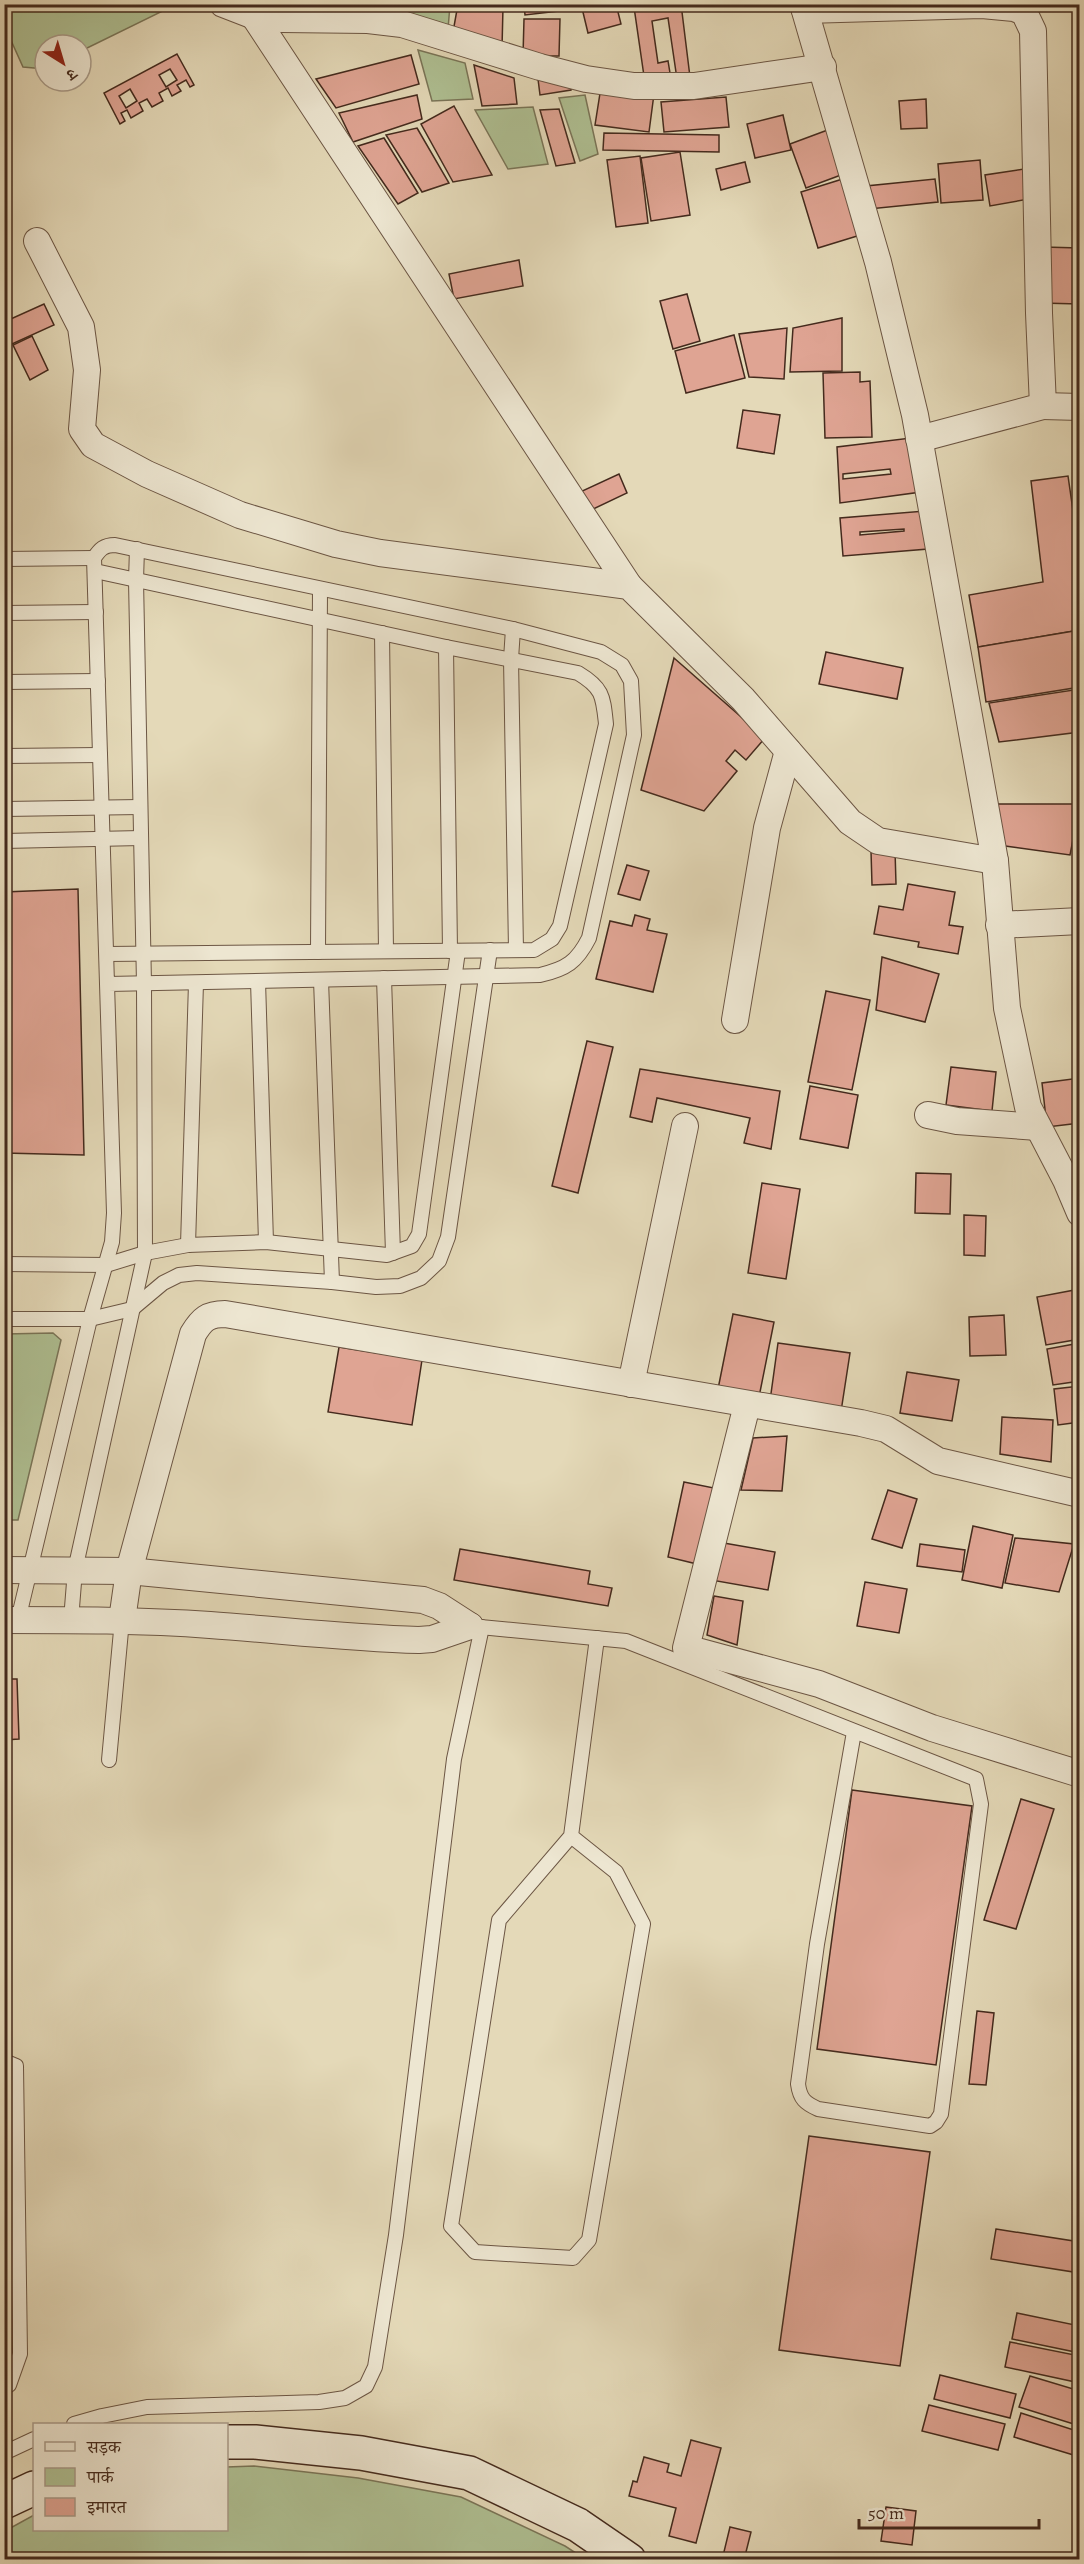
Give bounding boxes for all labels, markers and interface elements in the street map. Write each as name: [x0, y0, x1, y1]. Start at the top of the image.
north arrow: [33, 33, 93, 93]
text: उ: [60, 62, 82, 87]
legend: [33, 2423, 228, 2531]
text: सड़क: [86, 2435, 122, 2459]
text: पार्क: [86, 2465, 115, 2489]
scale bar: [859, 2492, 1039, 2530]
text: इमारत: [86, 2495, 127, 2519]
text: 50 m: [868, 2501, 904, 2525]

